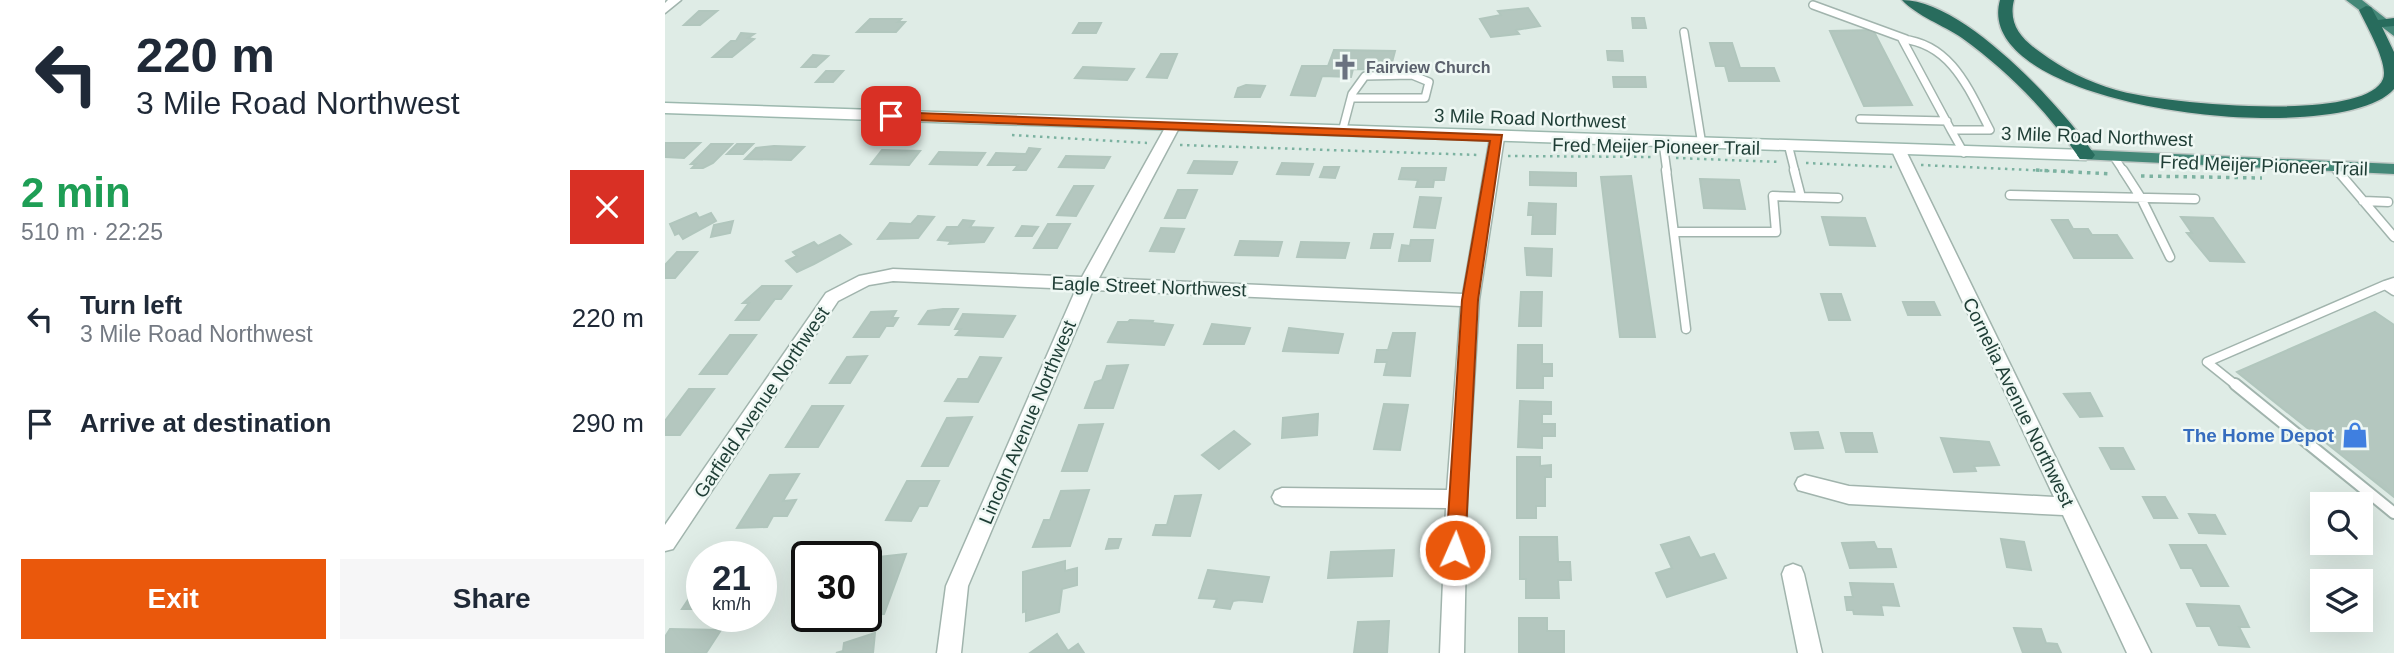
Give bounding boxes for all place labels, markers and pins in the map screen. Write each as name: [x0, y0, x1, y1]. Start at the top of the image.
church icon: Fairview Church: [1330, 52, 1360, 82]
place label: Fairview Church: [1366, 59, 1490, 76]
pin: [861, 86, 921, 146]
shop icon: The Home Depot: [2340, 420, 2370, 450]
place label: The Home Depot: [2183, 425, 2335, 446]

